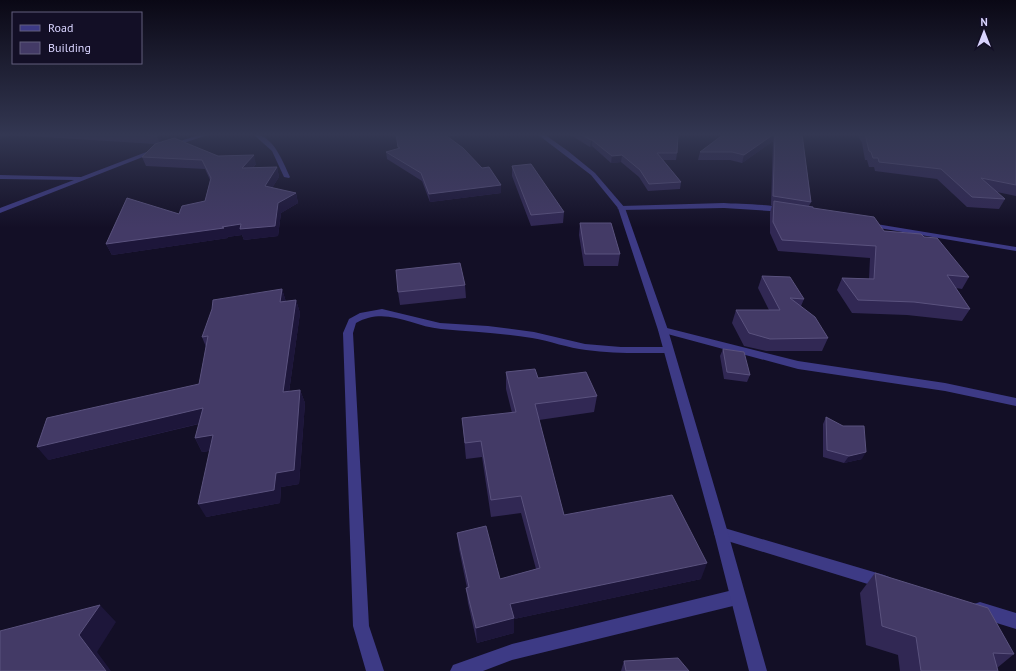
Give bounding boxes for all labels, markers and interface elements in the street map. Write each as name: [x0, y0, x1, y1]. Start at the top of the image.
legend: [12, 12, 142, 64]
north arrow: [964, 12, 1004, 52]
text: N: [980, 15, 988, 29]
text: Road: [48, 20, 73, 35]
text: Building: [48, 40, 91, 55]

